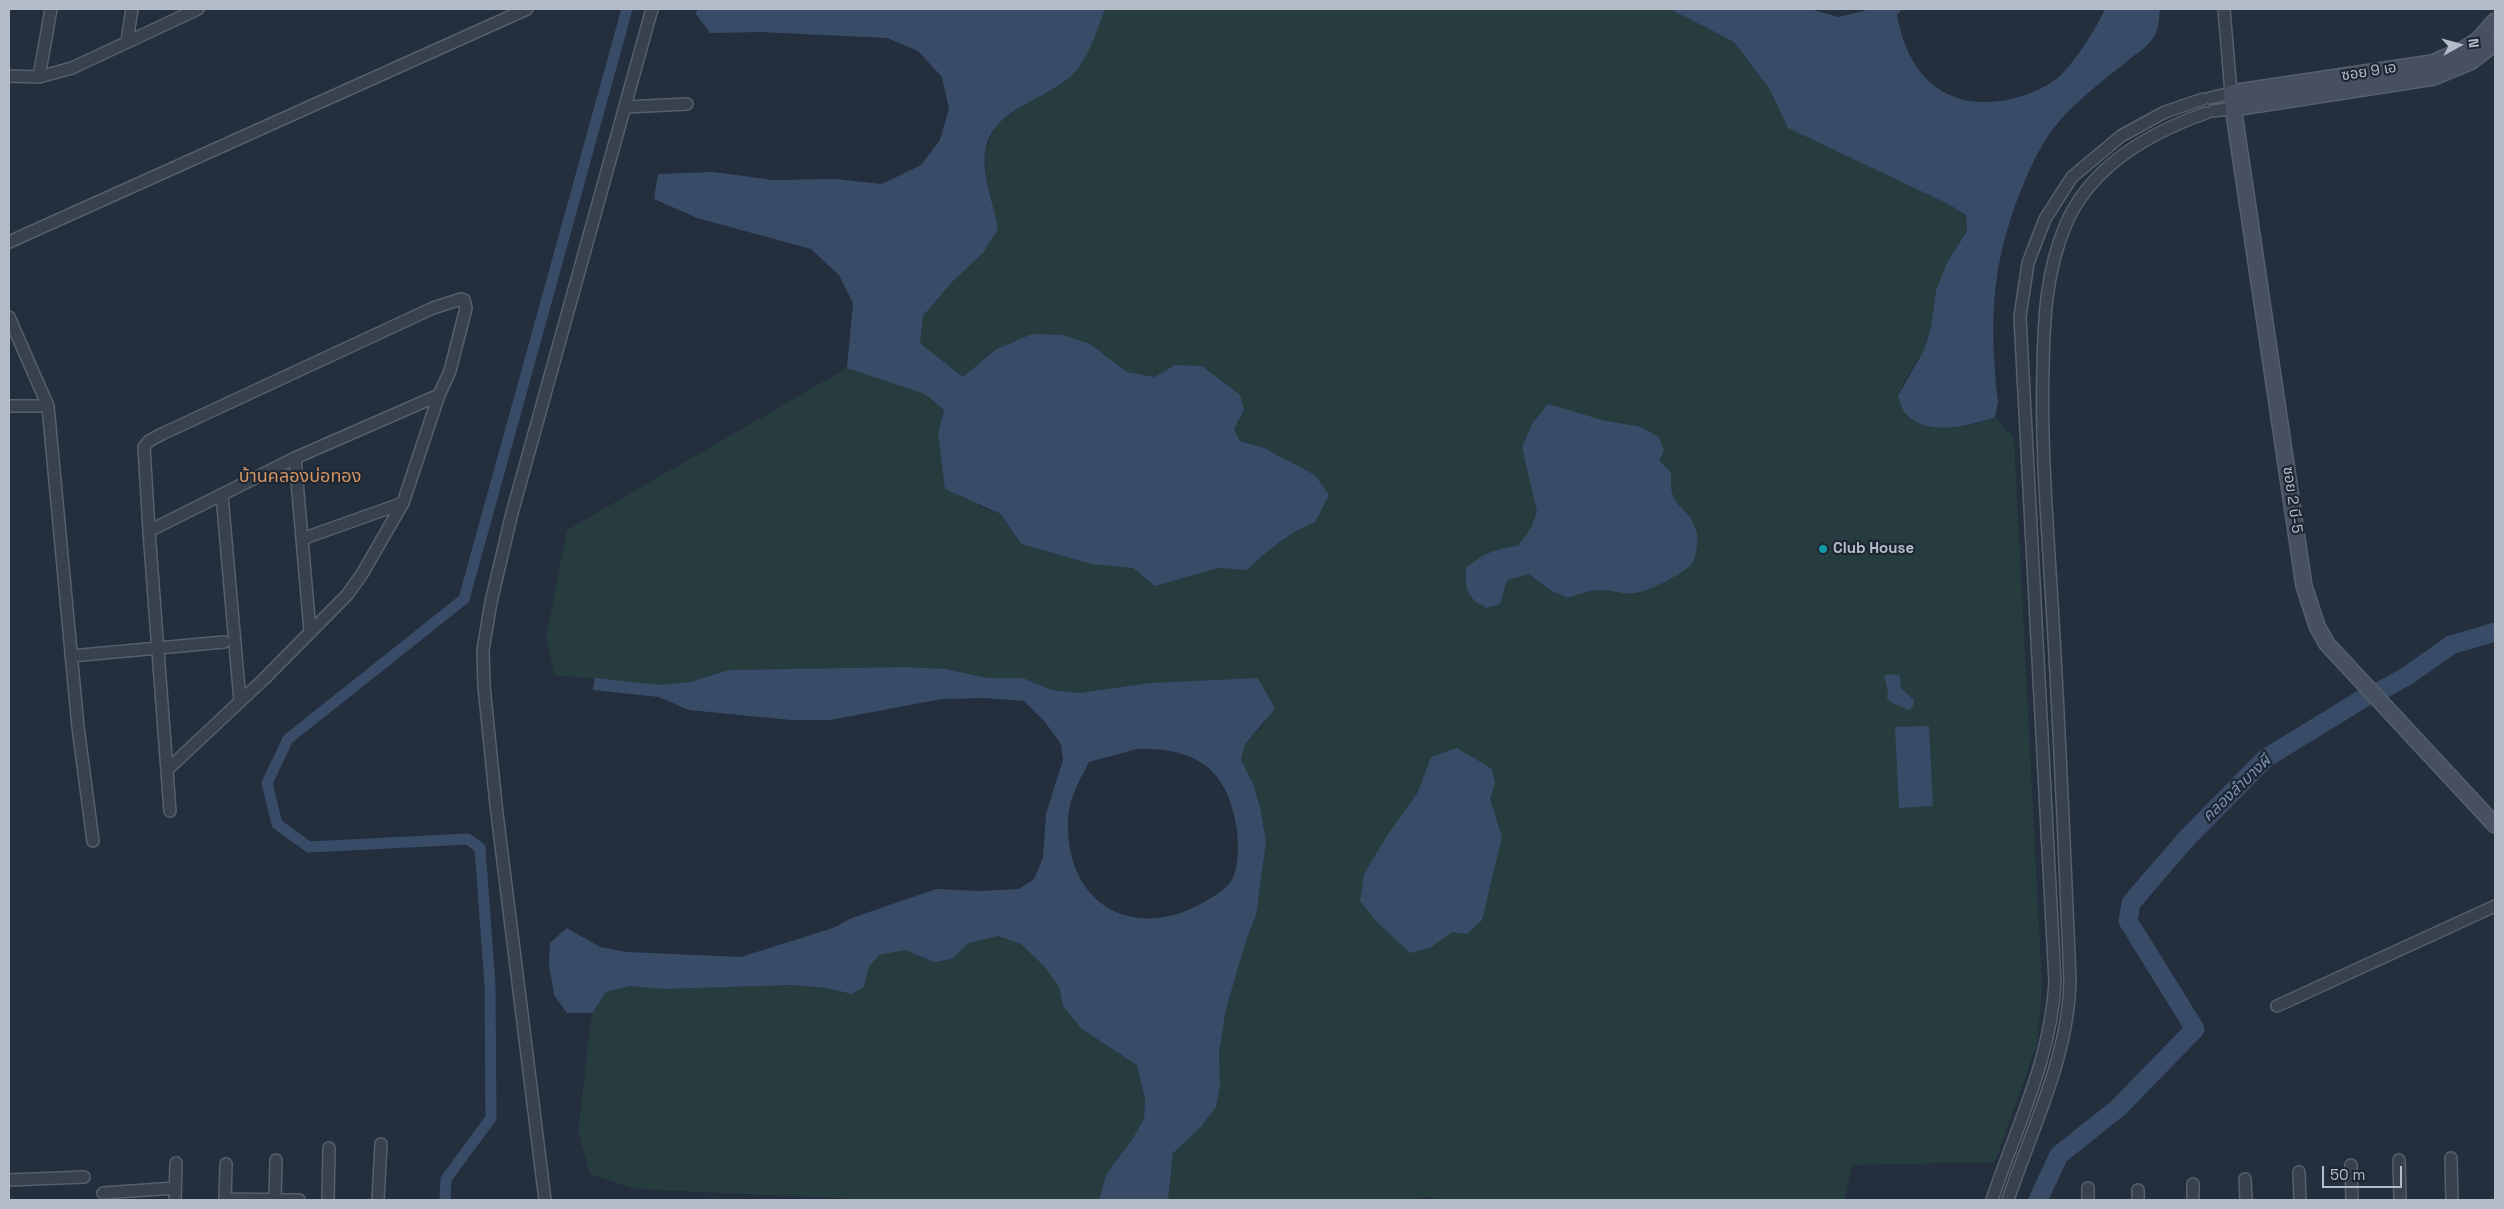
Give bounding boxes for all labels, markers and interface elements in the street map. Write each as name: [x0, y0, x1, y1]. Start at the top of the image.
north arrow: [2434, 20, 2484, 70]
text: N: [2464, 37, 2483, 49]
street label: ซอย 9 เอ: [2340, 59, 2398, 85]
street label: ซอย 2 บี-5: [2278, 465, 2306, 535]
district label: บ้านคลองบ่อทอง: [239, 466, 361, 488]
place label: Club House: [1833, 540, 1914, 558]
marker: Club House: [1817, 543, 1829, 555]
water label: คลองลำบางผี: [2199, 752, 2275, 826]
scale bar: [2324, 1156, 2404, 1188]
text: 50 m: [2330, 1165, 2365, 1184]

